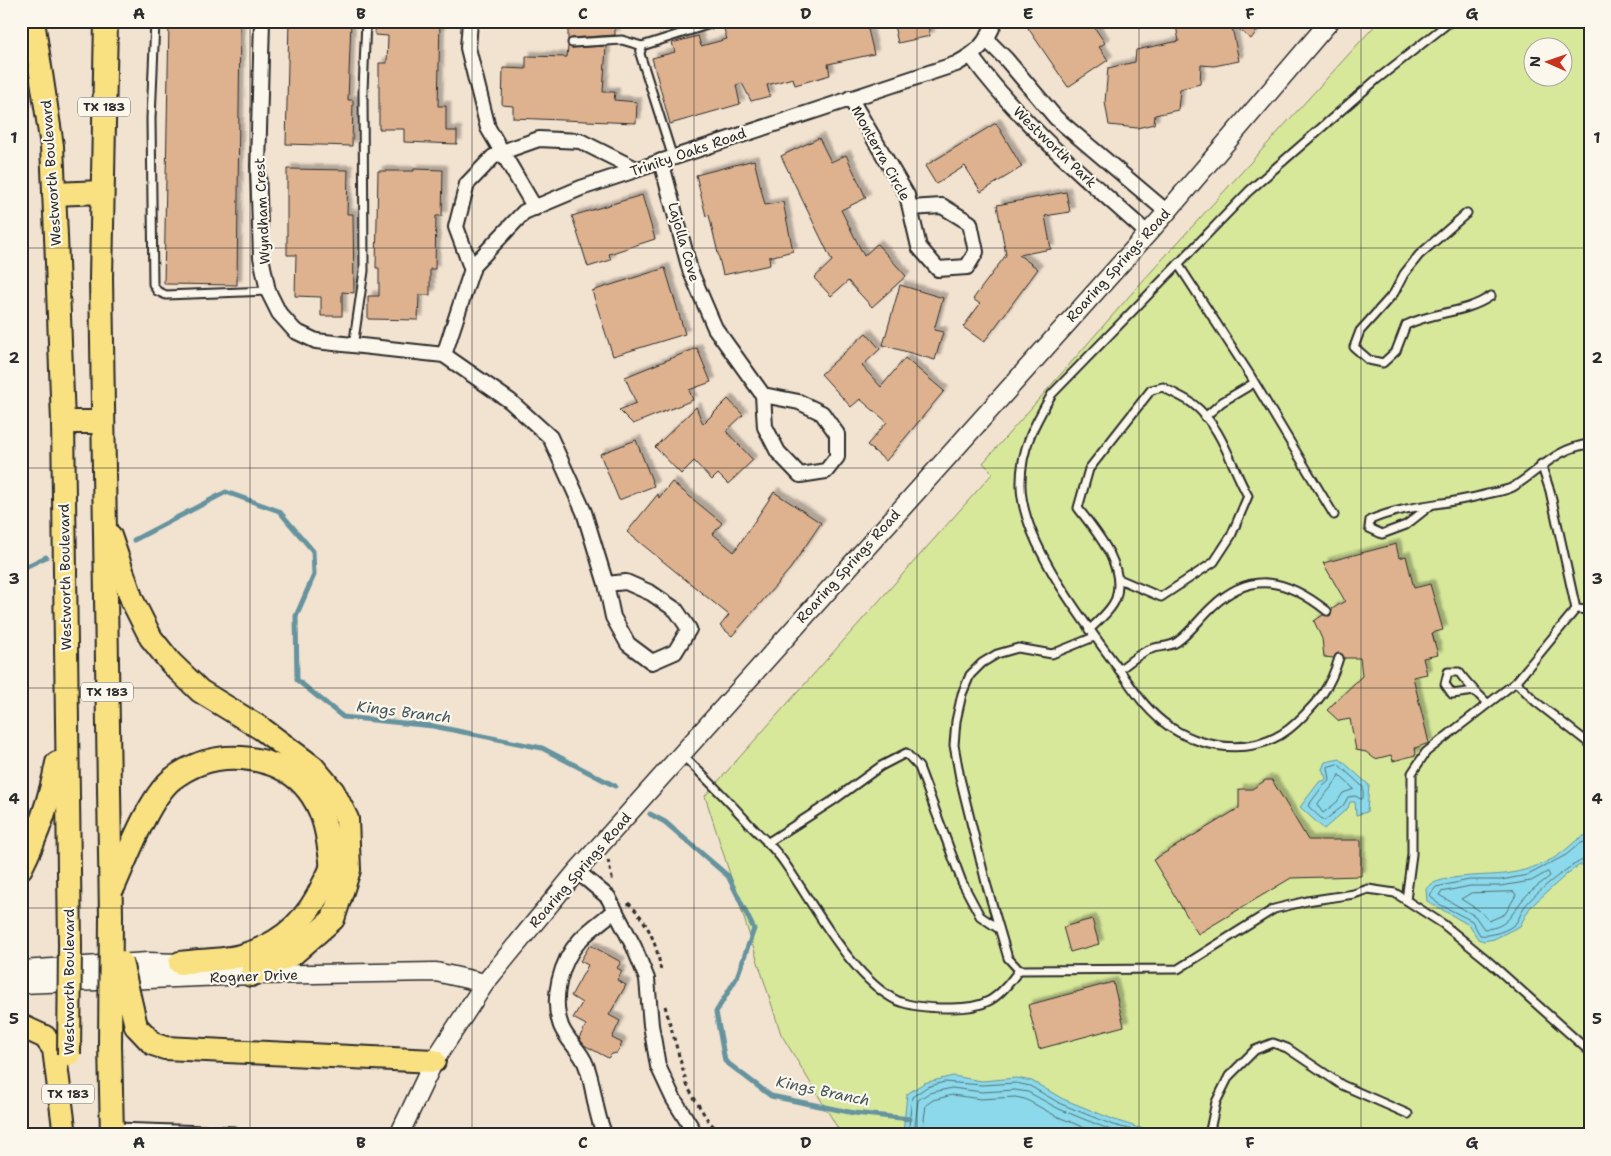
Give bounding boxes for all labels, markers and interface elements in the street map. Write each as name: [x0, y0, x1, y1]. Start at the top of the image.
text: A: [133, 3, 145, 24]
text: B: [356, 3, 366, 24]
text: C: [578, 3, 588, 24]
text: D: [800, 3, 812, 24]
text: E: [1023, 3, 1033, 24]
text: F: [1245, 3, 1255, 24]
text: G: [1466, 3, 1479, 24]
north arrow: [1524, 38, 1574, 88]
text: N: [1526, 56, 1544, 67]
road number: TX 183: [78, 98, 130, 116]
street label: Westworth Boulevard: [37, 99, 65, 247]
street label: Monterra Circle: [847, 102, 915, 204]
street label: Westworth Park: [1009, 103, 1101, 191]
street label: Trinity Oaks Road: [628, 124, 749, 180]
text: 1: [10, 127, 18, 148]
text: 1: [1593, 127, 1601, 148]
street label: Wyndham Crest: [250, 157, 274, 265]
street label: Lajolla Cove: [664, 200, 704, 284]
street label: Roaring Springs Road: [1062, 204, 1174, 326]
text: 2: [8, 347, 20, 368]
text: 2: [1591, 347, 1603, 368]
street label: Westworth Boulevard: [55, 503, 75, 650]
street label: Roaring Springs Road: [792, 505, 904, 627]
text: 3: [8, 568, 20, 589]
text: 3: [1591, 568, 1603, 589]
road number: TX 183: [81, 682, 133, 702]
water label: Kings Branch: [355, 696, 453, 728]
text: 4: [8, 788, 20, 809]
text: 4: [1591, 788, 1603, 809]
street label: Roaring Springs Road: [525, 809, 635, 931]
street label: Westworth Boulevard: [60, 909, 78, 1055]
street label: Rogner Drive: [210, 965, 298, 987]
text: 5: [9, 1008, 19, 1029]
text: 5: [1592, 1008, 1602, 1029]
water label: Kings Branch: [774, 1071, 872, 1111]
road number: TX 183: [42, 1084, 94, 1104]
text: A: [133, 1132, 145, 1153]
text: B: [356, 1132, 366, 1153]
text: C: [578, 1132, 588, 1153]
text: D: [800, 1132, 812, 1153]
text: E: [1023, 1132, 1033, 1153]
text: F: [1245, 1132, 1255, 1153]
text: G: [1466, 1132, 1479, 1153]

